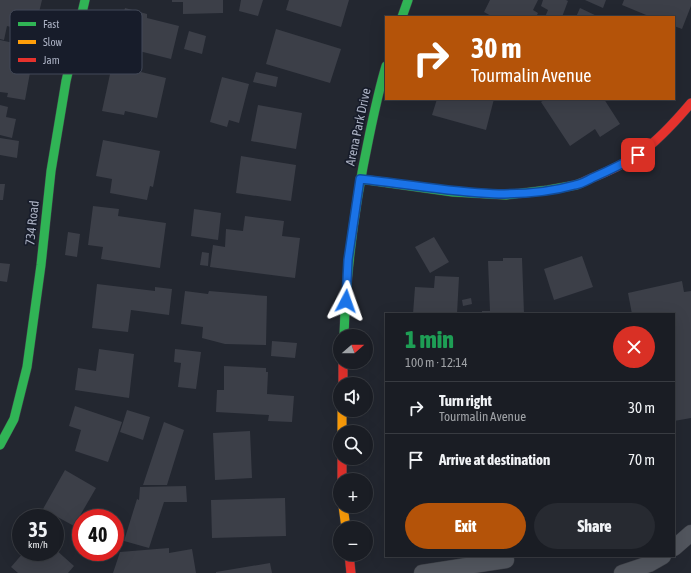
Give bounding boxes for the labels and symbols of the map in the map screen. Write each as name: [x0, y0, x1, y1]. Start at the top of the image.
legend: [10, 10, 142, 74]
text: Fast: [43, 18, 59, 30]
text: Slow: [43, 36, 62, 48]
text: Jam: [43, 54, 60, 66]
street label: Arena Park Drive: [342, 87, 374, 167]
pin: [621, 138, 655, 172]
street label: 734 Road: [22, 200, 42, 246]
position arrow: [325, 280, 367, 322]
north arrow: [333, 329, 373, 369]
speed limit sign: 40: [72, 509, 124, 561]

